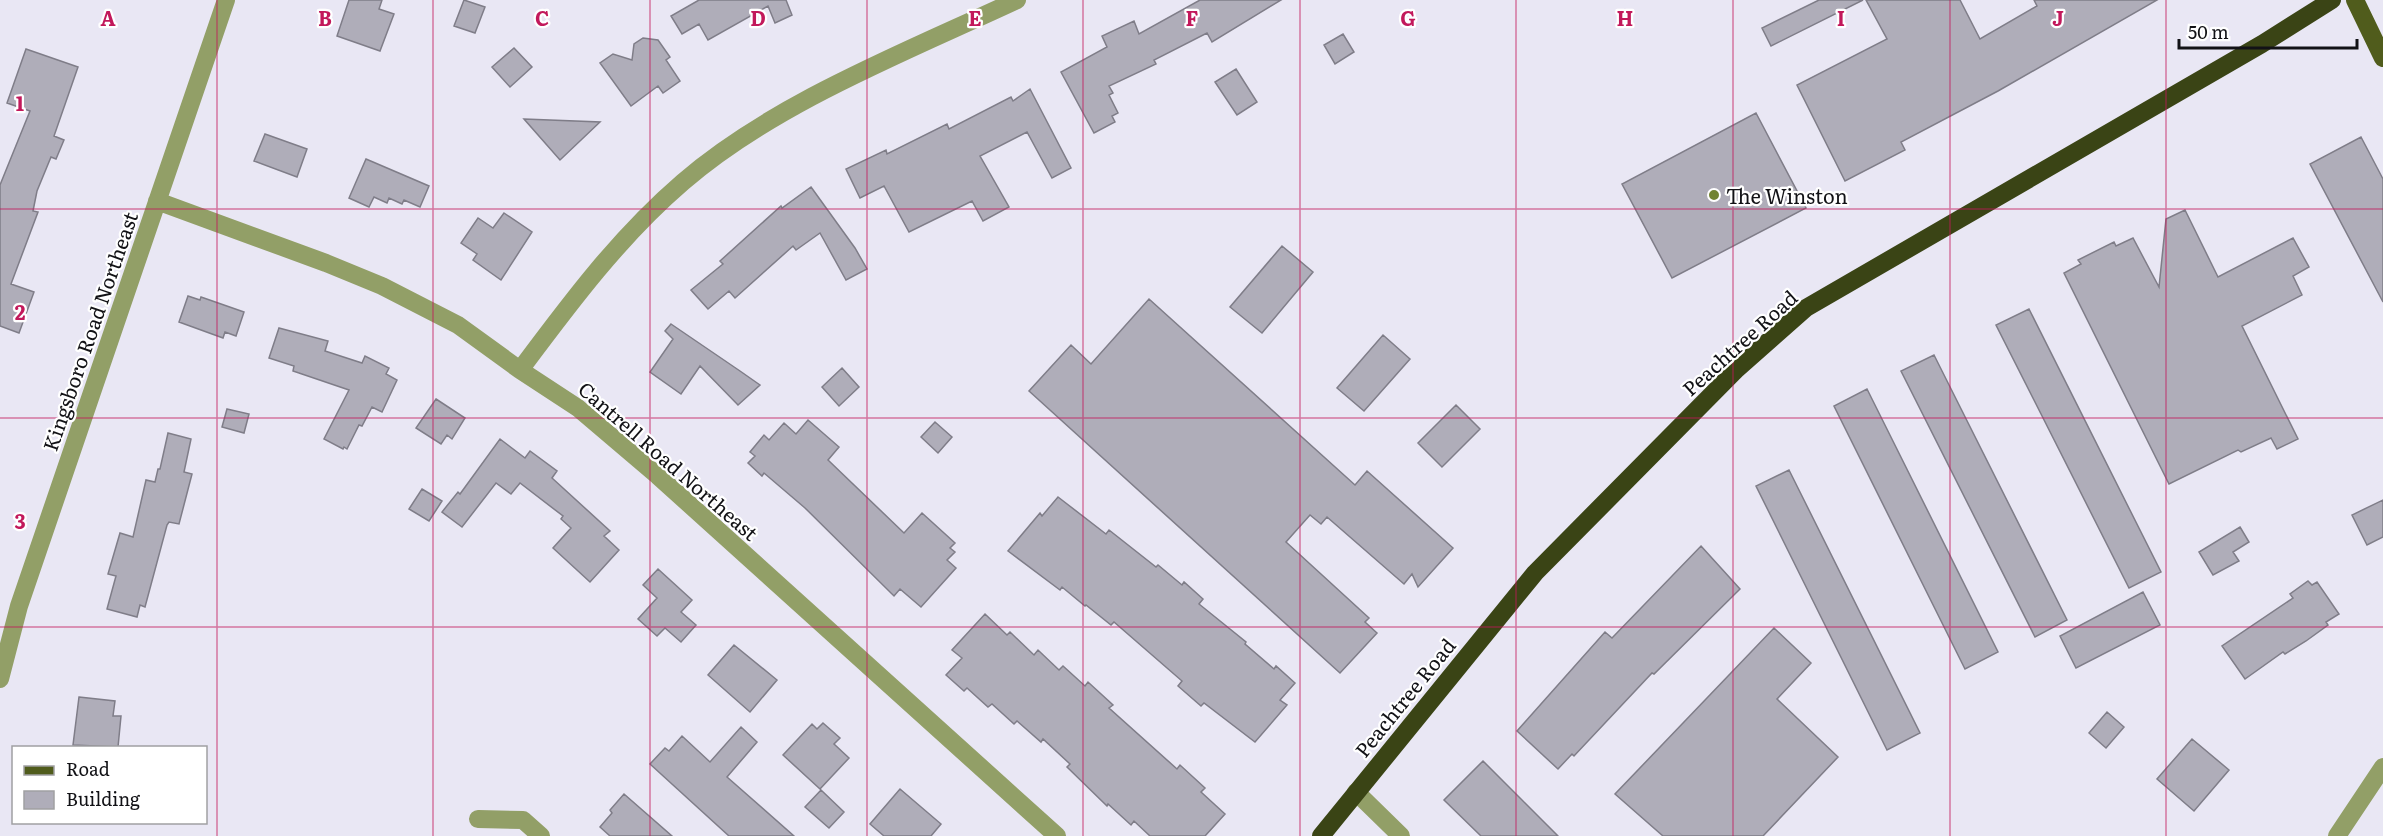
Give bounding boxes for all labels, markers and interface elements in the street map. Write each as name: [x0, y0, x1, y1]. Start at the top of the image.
text: A: [100, 2, 116, 32]
text: B: [318, 2, 332, 32]
text: C: [535, 2, 549, 32]
text: D: [750, 2, 766, 32]
text: E: [968, 2, 982, 32]
text: F: [1186, 2, 1199, 32]
text: G: [1400, 2, 1416, 32]
text: H: [1617, 2, 1633, 32]
text: I: [1837, 2, 1845, 32]
text: J: [2052, 2, 2064, 32]
scale bar: [2179, 12, 2358, 50]
text: 50 m: [2188, 18, 2229, 45]
text: 1: [16, 87, 24, 117]
place label: The Winston: [1726, 180, 1848, 210]
marker: The Winston: [1707, 188, 1721, 202]
street label: Kingsboro Road Northeast: [34, 207, 144, 455]
street label: Peachtree Road: [1675, 282, 1803, 402]
text: 2: [15, 296, 26, 326]
street label: Cantrell Road Northeast: [572, 373, 766, 547]
text: 3: [14, 505, 26, 535]
street label: Peachtree Road: [1346, 631, 1462, 763]
legend: [12, 746, 207, 824]
text: Road: [66, 755, 110, 782]
text: Building: [66, 785, 141, 812]

